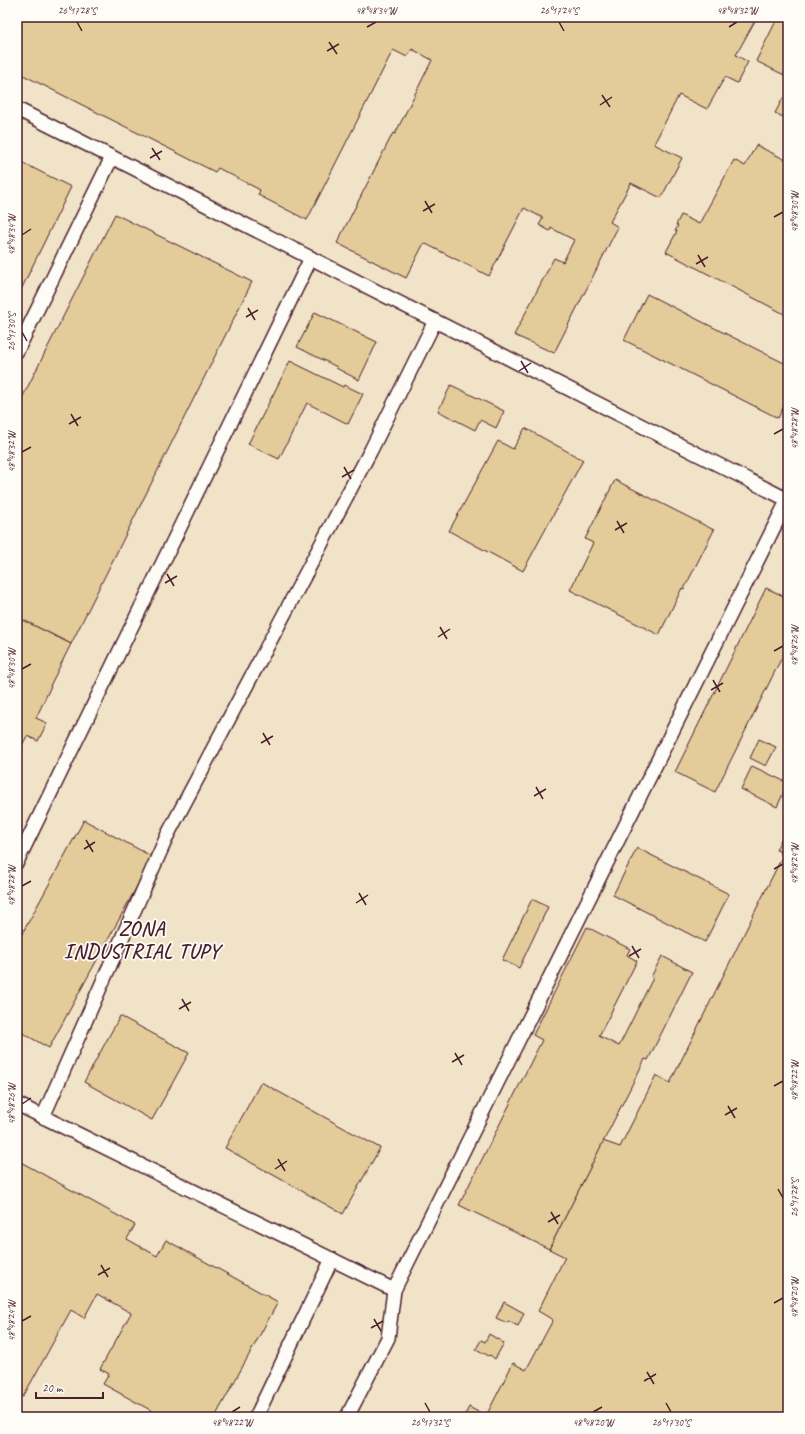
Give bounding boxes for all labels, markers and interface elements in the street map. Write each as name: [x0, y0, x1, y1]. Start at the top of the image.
text: 26°17'28"S: [58, 4, 98, 17]
text: 48°48'34"W: [356, 4, 398, 17]
text: 26°17'24"S: [540, 4, 580, 17]
text: 48°48'32"W: [717, 4, 759, 17]
text: 48°48'30"W: [788, 190, 801, 232]
text: 48°48'34"W: [5, 213, 18, 255]
text: 26°17'30"S: [5, 311, 18, 351]
text: 48°48'28"W: [788, 407, 801, 449]
text: 48°48'32"W: [5, 430, 18, 472]
text: 48°48'26"W: [788, 624, 801, 666]
text: 48°48'30"W: [5, 647, 18, 689]
text: 48°48'24"W: [788, 842, 801, 884]
text: 48°48'28"W: [5, 864, 18, 906]
district label: ZONA INDUSTRIAL TUPY: [64, 916, 223, 964]
text: 48°48'22"W: [788, 1059, 801, 1101]
text: 48°48'26"W: [5, 1082, 18, 1124]
text: 26°17'28"S: [788, 1177, 801, 1217]
text: 48°48'20"W: [788, 1276, 801, 1318]
text: 48°48'24"W: [5, 1299, 18, 1341]
scale bar: [36, 1374, 103, 1400]
text: 20 m: [42, 1380, 64, 1396]
text: 48°48'22"W: [212, 1416, 254, 1429]
text: 26°17'32"S: [411, 1416, 451, 1429]
text: 48°48'20"W: [573, 1416, 615, 1429]
text: 26°17'30"S: [652, 1416, 692, 1429]

